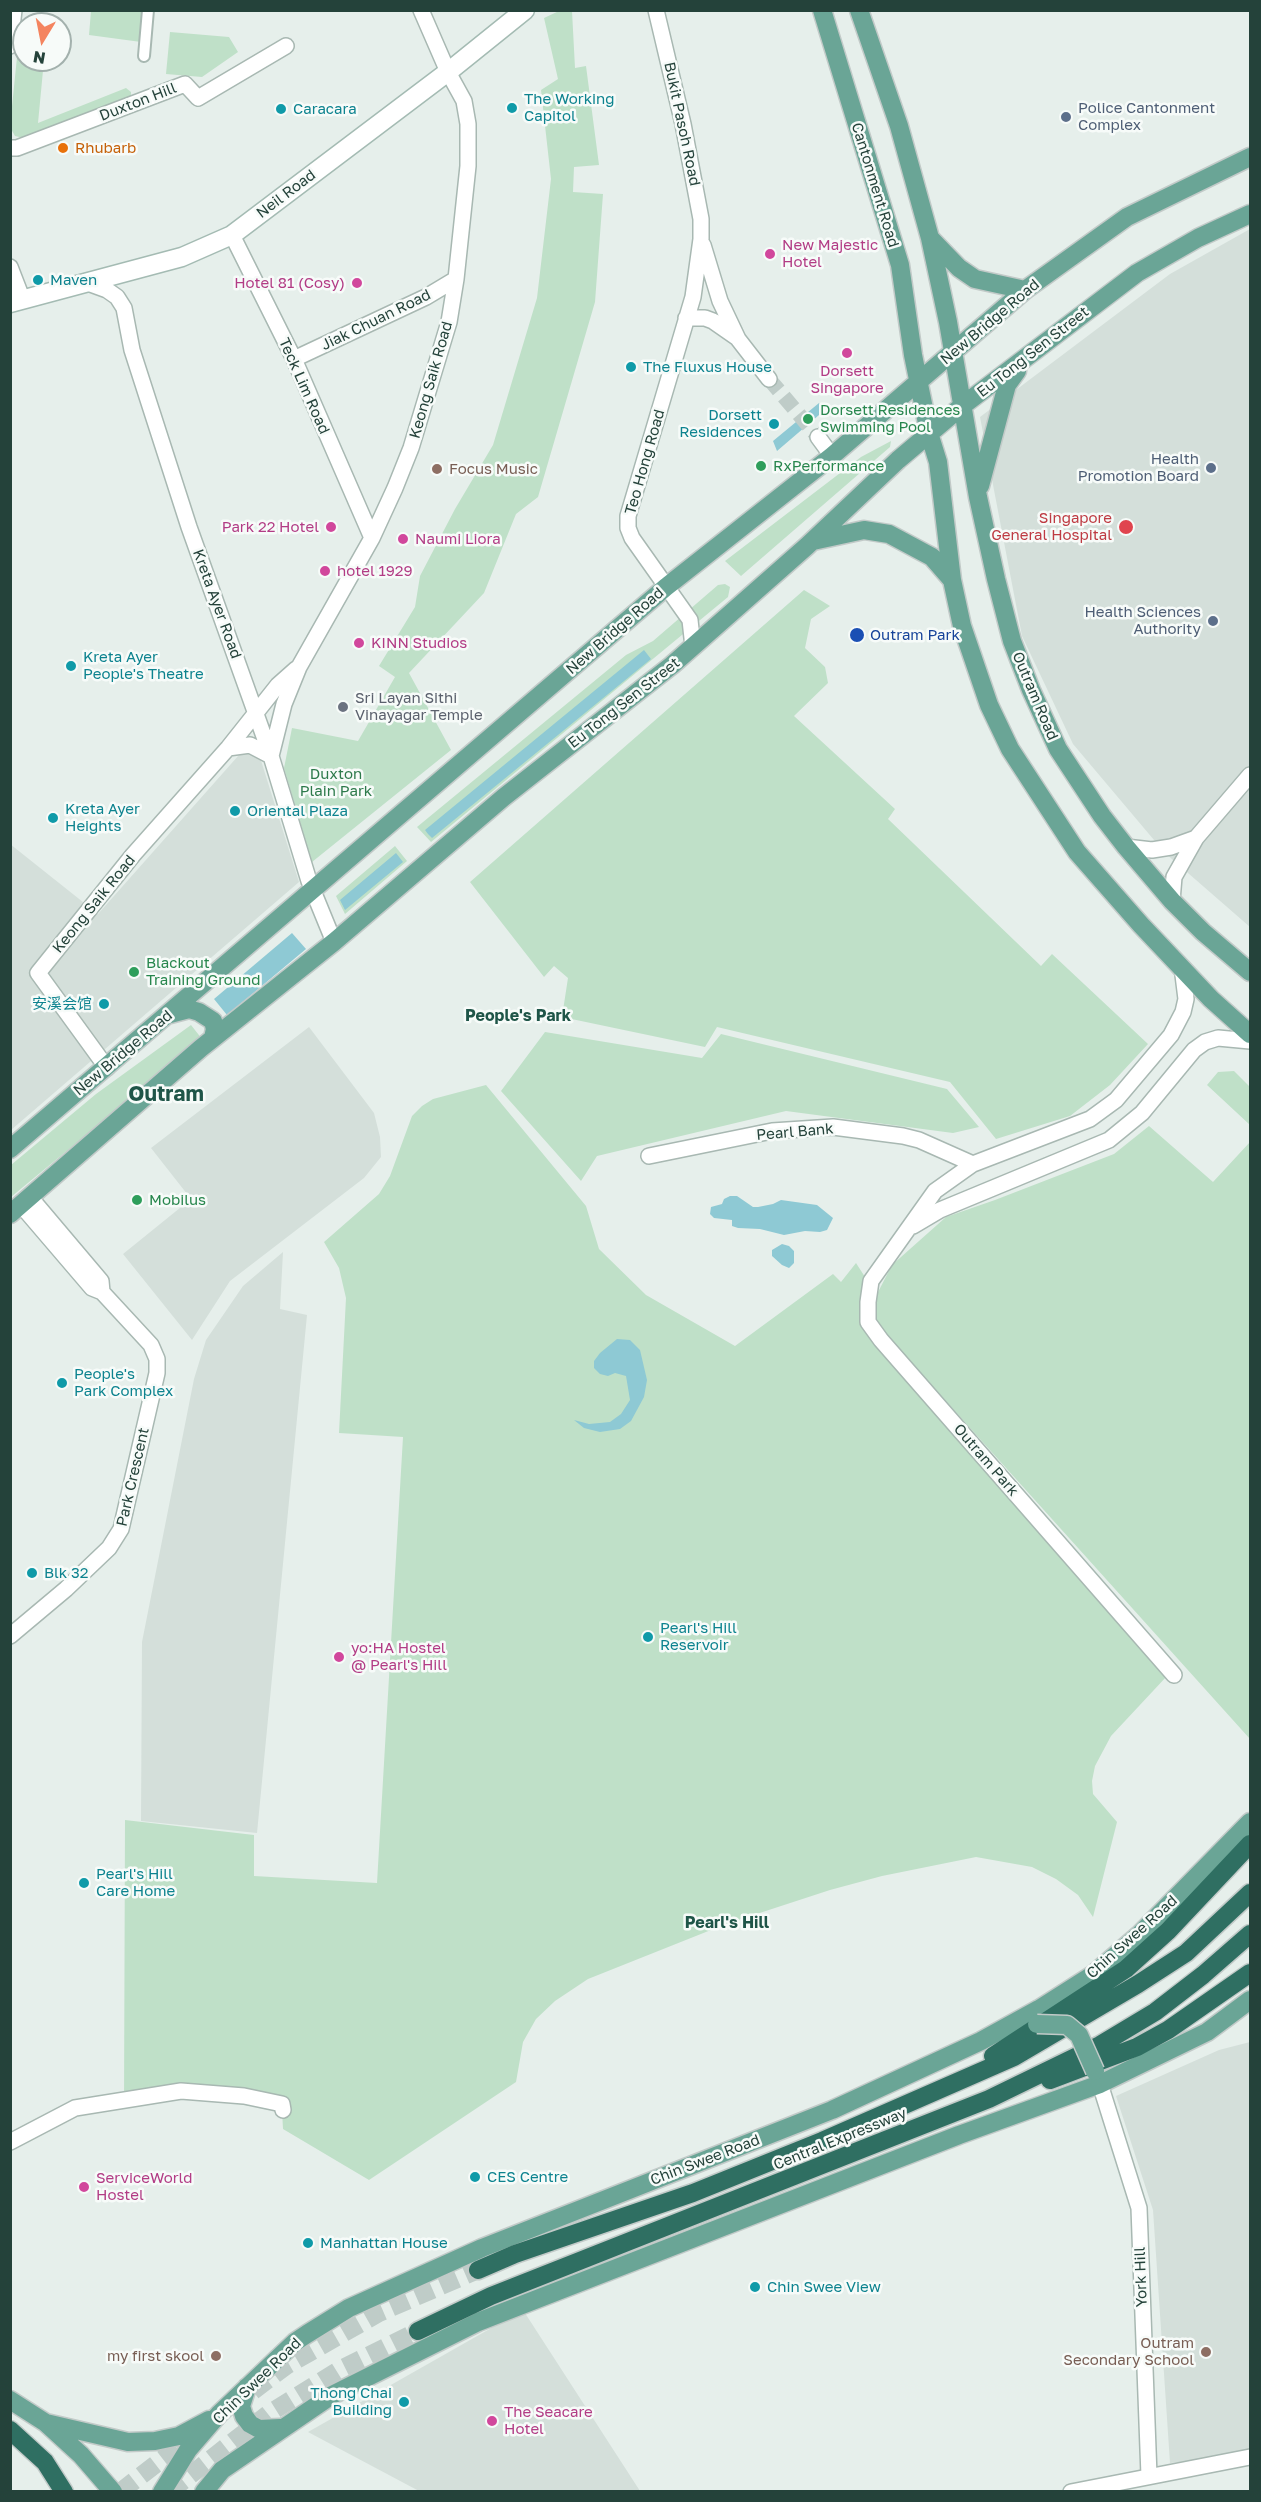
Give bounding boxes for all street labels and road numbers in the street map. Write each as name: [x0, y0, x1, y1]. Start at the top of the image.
street label: Bukit Pasoh Road: [660, 60, 704, 188]
street label: Duxton Hill: [97, 79, 179, 125]
street label: Cantonment Road: [847, 120, 903, 250]
street label: Neil Road: [253, 166, 319, 222]
street label: New Bridge Road: [937, 275, 1043, 369]
street label: Jiak Chuan Road: [318, 286, 434, 354]
street label: Eu Tong Sen Street: [974, 303, 1092, 401]
street label: Keong Saik Road: [406, 319, 456, 441]
street label: Teck Lim Road: [275, 335, 333, 437]
street label: Teo Hong Road: [621, 407, 669, 517]
street label: Kreta Ayer Road: [189, 547, 245, 661]
street label: New Bridge Road: [563, 584, 667, 678]
street label: Outram Road: [1008, 649, 1062, 743]
street label: Eu Tong Sen Street: [565, 654, 683, 752]
street label: Keong Saik Road: [49, 851, 139, 957]
street label: New Bridge Road: [70, 1006, 176, 1100]
street label: Pearl Bank: [756, 1120, 834, 1144]
street label: Outram Park: [950, 1420, 1022, 1500]
street label: Park Crescent: [113, 1426, 153, 1528]
street label: Chin Swee Road: [1083, 1892, 1181, 1982]
street label: Central Expressway: [771, 2104, 909, 2174]
street label: Chin Swee Road: [648, 2131, 762, 2189]
street label: York Hill: [1131, 2246, 1151, 2308]
street label: Chin Swee Road: [209, 2334, 305, 2428]

